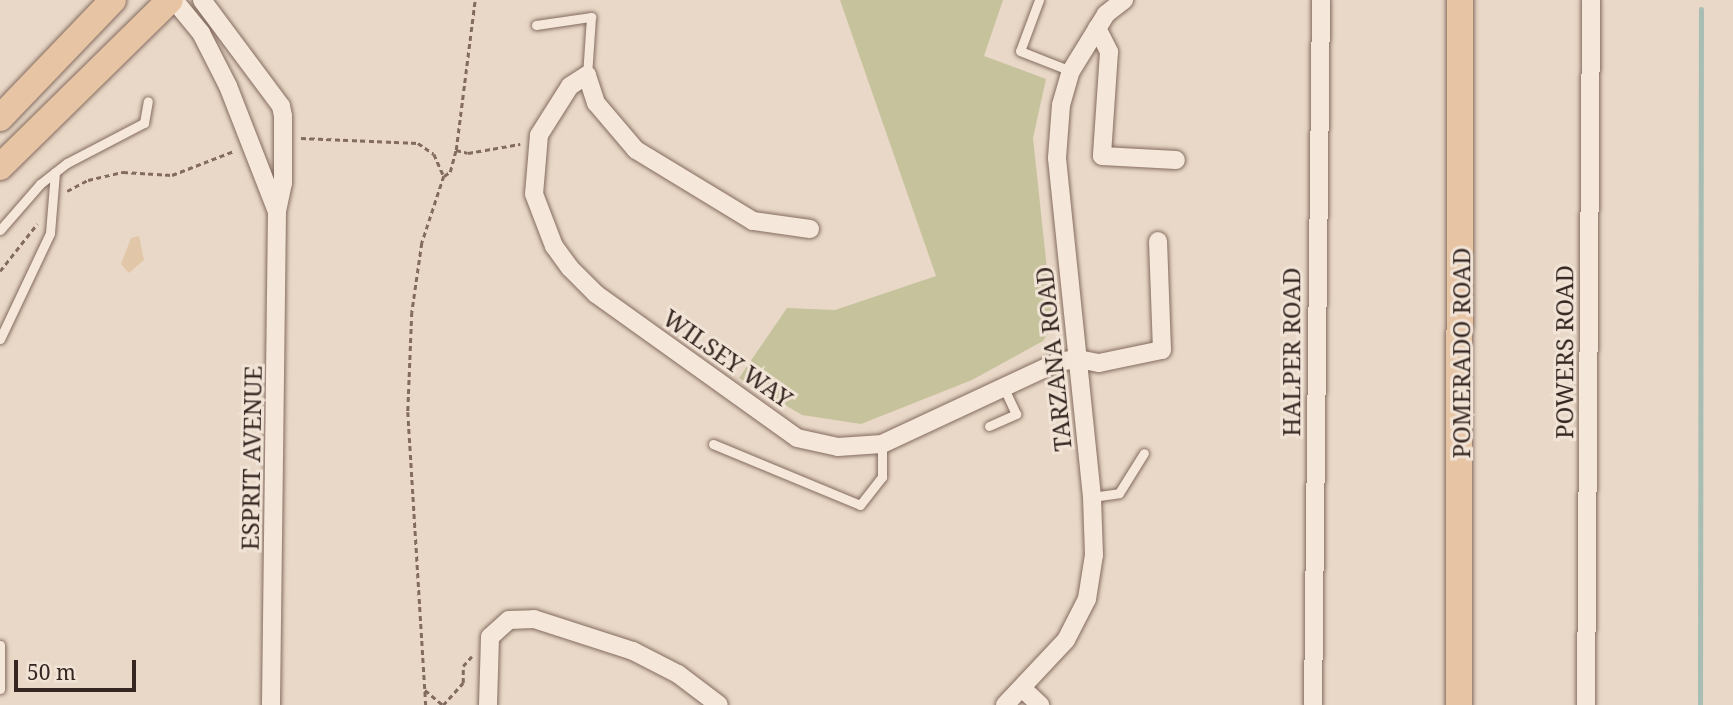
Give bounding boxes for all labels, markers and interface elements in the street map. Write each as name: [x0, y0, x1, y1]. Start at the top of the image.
street label: POMERADO ROAD: [1447, 248, 1475, 458]
street label: TARZANA ROAD: [1029, 265, 1077, 453]
street label: POWERS ROAD: [1550, 265, 1578, 439]
street label: HALPER ROAD: [1277, 267, 1305, 437]
street label: WILSEY WAY: [658, 303, 798, 413]
street label: ESPRIT AVENUE: [235, 365, 267, 551]
scale bar: [18, 646, 140, 690]
text: 50 m: [27, 658, 76, 686]

